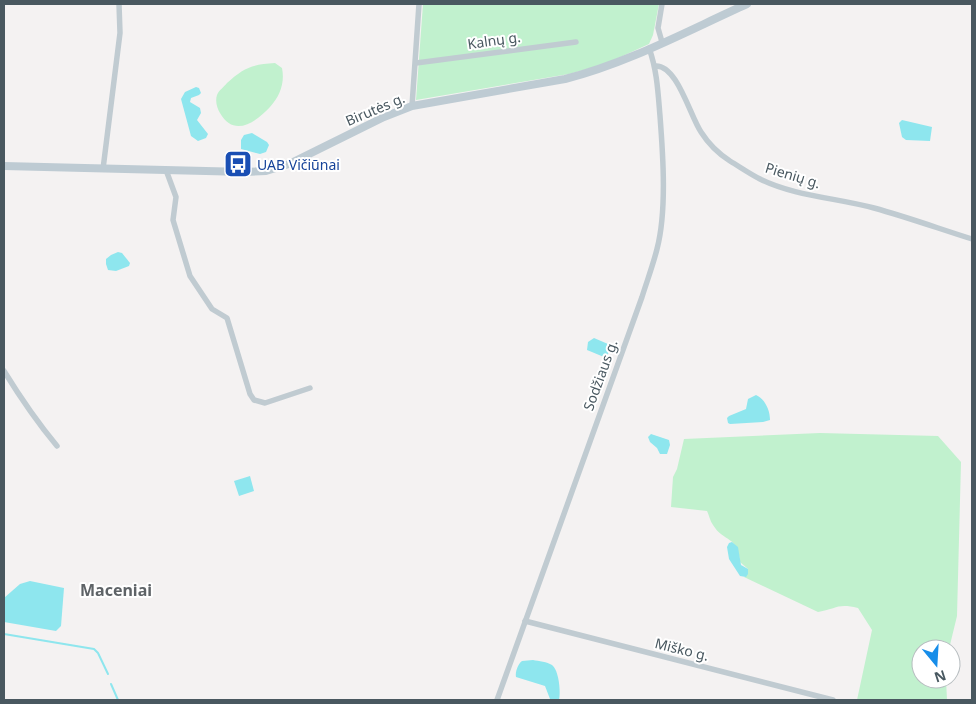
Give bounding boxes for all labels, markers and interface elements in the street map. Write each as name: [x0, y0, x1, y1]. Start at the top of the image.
street label: Kalnų g.: [466, 27, 522, 53]
street label: Birutės g.: [342, 88, 408, 130]
bus stop icon: UAB Vičiūnai: [223, 149, 253, 179]
place label: UAB Vičiūnai: [257, 155, 340, 174]
street label: Pienių g.: [763, 158, 823, 192]
street label: Sodžiaus g.: [578, 337, 622, 413]
district label: Maceniai: [80, 579, 152, 601]
street label: Miško g.: [653, 633, 711, 665]
north arrow: [911, 639, 961, 689]
text: N: [932, 666, 949, 688]

